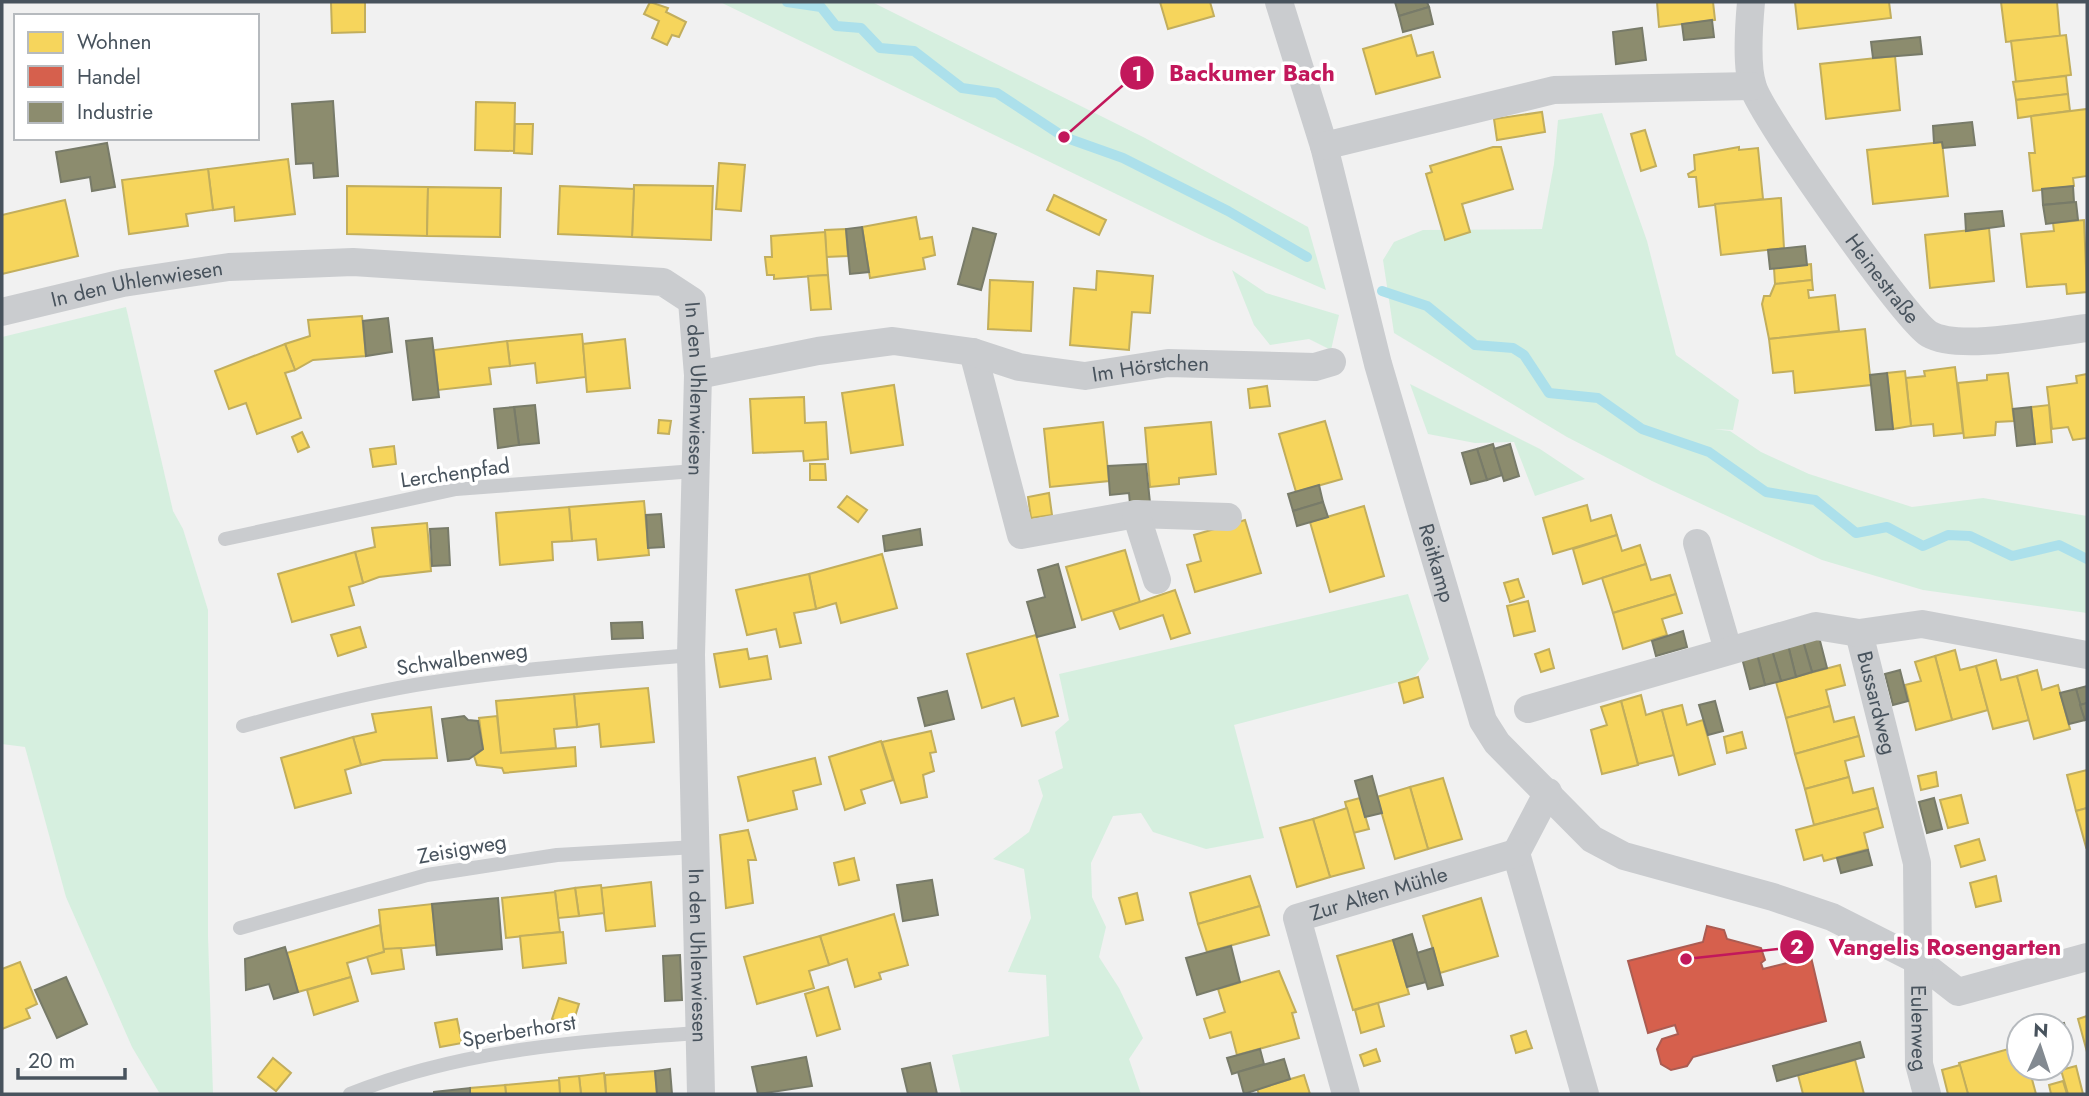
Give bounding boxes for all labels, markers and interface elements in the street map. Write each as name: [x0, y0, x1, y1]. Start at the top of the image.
legend: [14, 14, 259, 140]
text: Wohnen: [77, 27, 151, 57]
callout: Backumer Bach: [1120, 51, 1349, 95]
text: Backumer Bach: [1169, 56, 1335, 90]
text: 1: [1132, 59, 1142, 89]
text: Handel: [77, 62, 141, 92]
text: Industrie: [77, 97, 153, 127]
street label: Heinestraße: [1838, 228, 1927, 331]
street label: In den Uhlenwiesen: [48, 253, 225, 315]
street label: In den Uhlenwiesen: [677, 301, 713, 476]
street label: Im Hörstchen: [1090, 348, 1210, 390]
street label: Lerchenpfad: [398, 450, 512, 496]
street label: Reitkamp: [1411, 520, 1462, 606]
street label: Schwalbenweg: [394, 635, 530, 683]
street label: Bussardweg: [1849, 648, 1904, 758]
street label: Zeisigweg: [415, 826, 509, 872]
street label: Zur Alten Mühle: [1306, 859, 1451, 928]
street label: In den Uhlenwiesen: [681, 868, 715, 1043]
callout: Vangelis Rosengarten: [1779, 925, 2075, 969]
text: Vangelis Rosengarten: [1828, 930, 2061, 964]
text: 2: [1790, 932, 1804, 962]
street label: Eulenweg: [1903, 985, 1935, 1074]
street label: Sperberhorst: [460, 1007, 578, 1055]
north arrow: [2005, 1012, 2075, 1082]
text: N: [2033, 1017, 2049, 1044]
scale bar: [18, 1036, 124, 1080]
text: 20 m: [28, 1046, 75, 1076]

